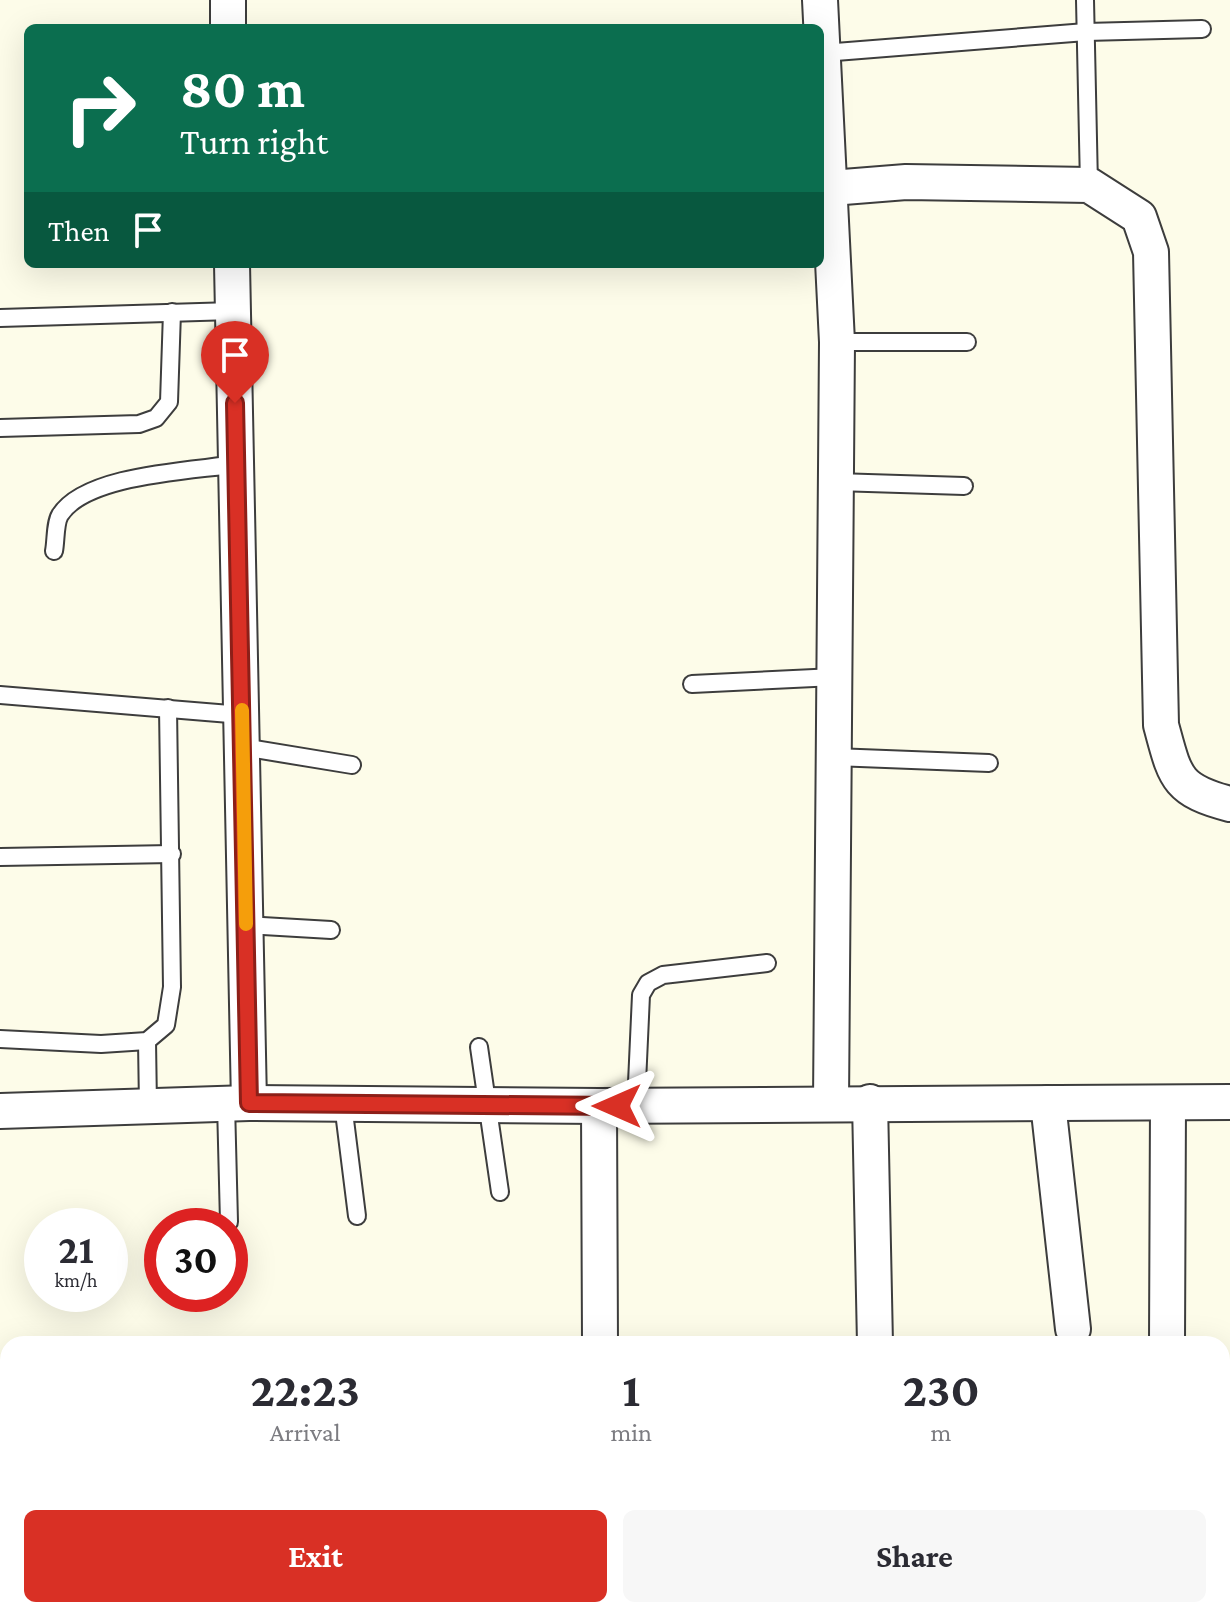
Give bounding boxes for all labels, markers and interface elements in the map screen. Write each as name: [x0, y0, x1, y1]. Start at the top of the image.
icon: right: [48, 56, 152, 160]
text: 80 m: [180, 57, 305, 119]
text: Turn right: [180, 122, 328, 162]
icon: arrive: [126, 208, 170, 252]
text: Then: [48, 214, 110, 247]
pin: [201, 321, 269, 403]
icon: arrive: [213, 333, 257, 377]
position arrow: [575, 1064, 659, 1148]
speed limit sign: 30: [144, 1208, 248, 1312]
text: 21: [58, 1227, 94, 1272]
text: km/h: [54, 1269, 98, 1291]
text: 22:23: [250, 1363, 360, 1416]
text: 1: [622, 1363, 640, 1416]
text: 230: [902, 1363, 980, 1416]
text: Arrival: [270, 1418, 341, 1447]
text: min: [610, 1418, 652, 1447]
text: m: [931, 1418, 951, 1447]
button: Exit: [24, 1510, 607, 1602]
button: Share: [623, 1510, 1206, 1602]

